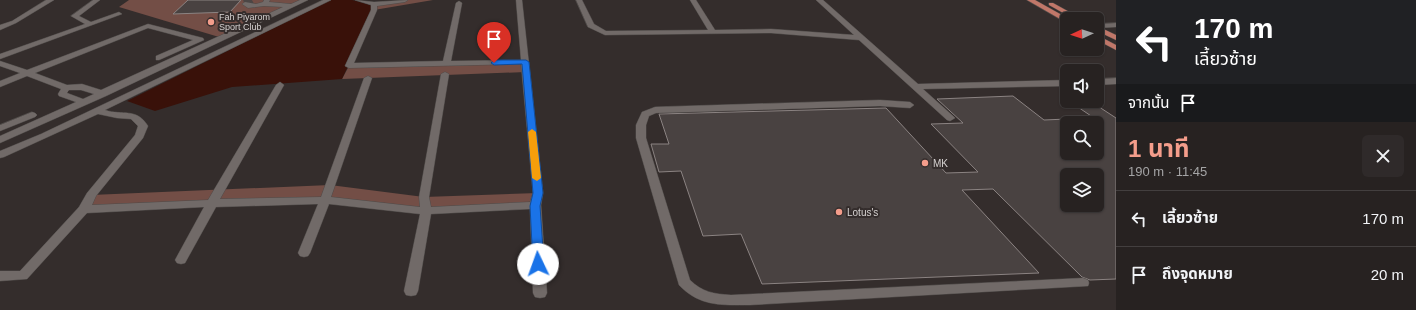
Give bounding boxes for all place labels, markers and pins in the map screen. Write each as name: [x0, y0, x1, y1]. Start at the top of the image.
place label: Fah Piyarom Sport Club: [219, 12, 270, 32]
marker: Fah Piyarom Sport Club: [206, 17, 216, 27]
pin: [477, 22, 511, 63]
marker: MK: [920, 158, 930, 168]
place label: MK: [933, 158, 948, 169]
marker: Lotus's: [834, 207, 844, 217]
place label: Lotus's: [847, 207, 878, 218]

